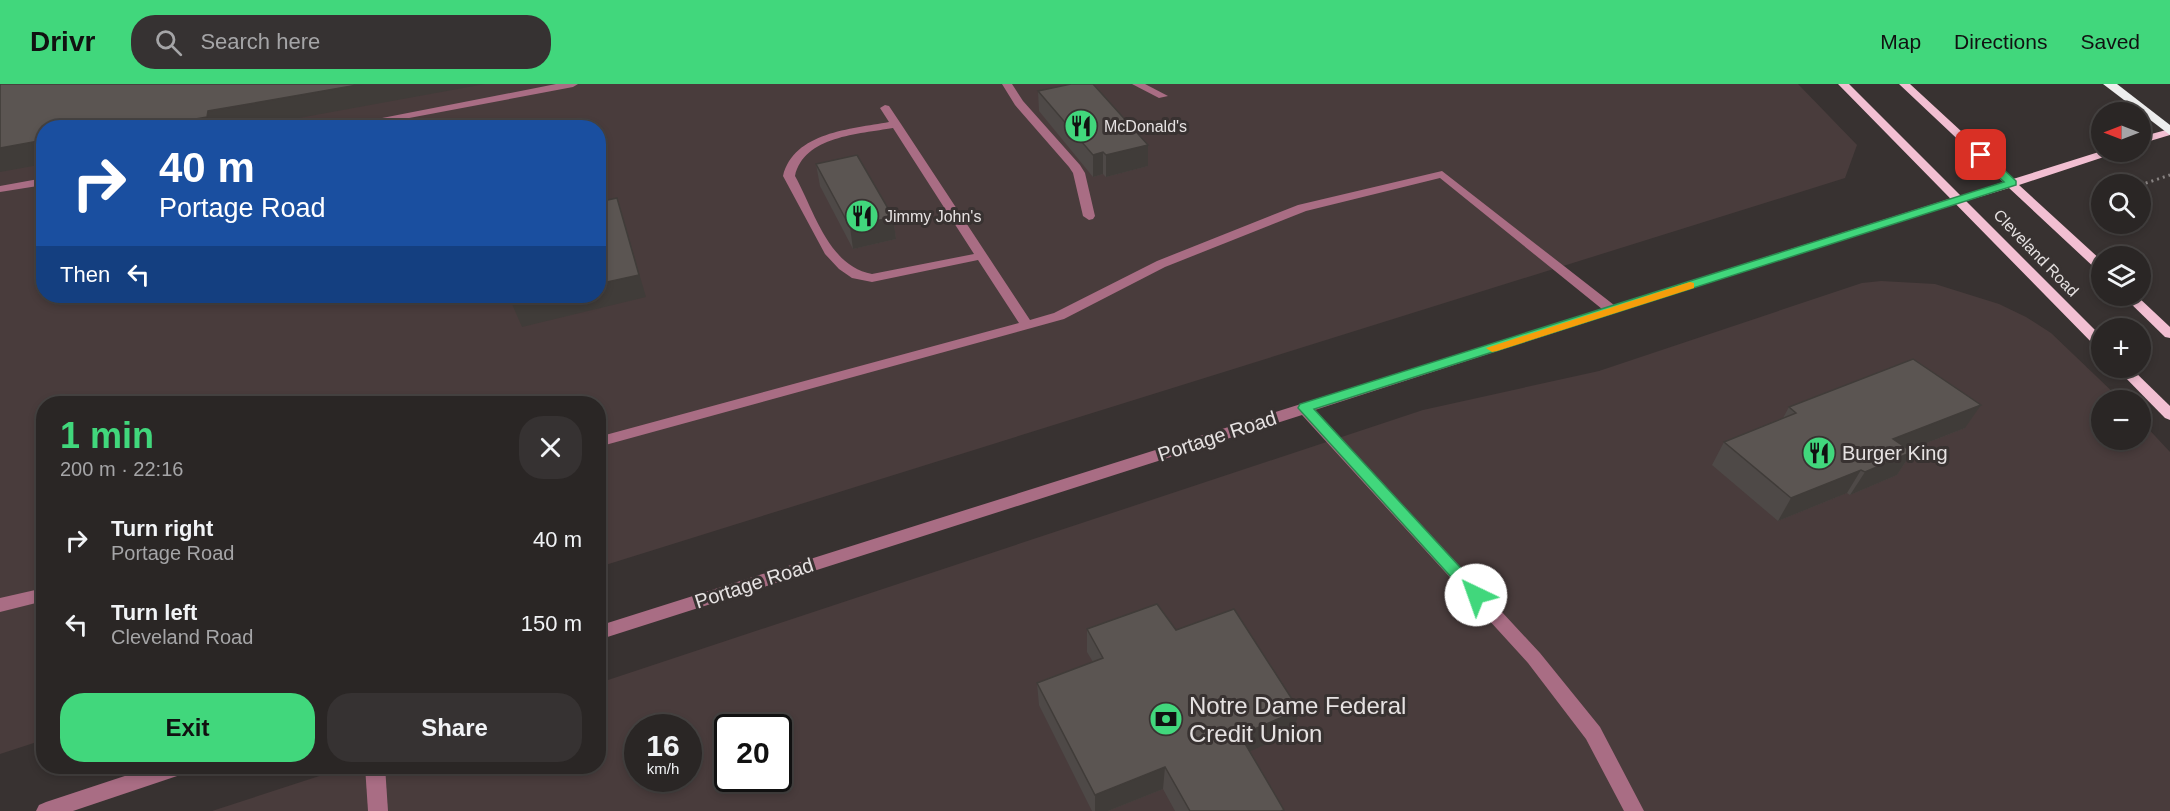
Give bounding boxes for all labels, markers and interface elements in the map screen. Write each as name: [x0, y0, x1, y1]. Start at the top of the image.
search box: [131, 15, 551, 69]
text: Drivr: [30, 26, 95, 57]
icon: search: [152, 26, 185, 59]
text: Search here: [200, 29, 320, 54]
text: Map: [1880, 30, 1921, 53]
text: Directions: [1954, 30, 2047, 53]
text: Saved: [2080, 30, 2140, 53]
north arrow: [2091, 102, 2151, 162]
map controls: [2091, 102, 2151, 450]
restaurant icon: McDonald's: [1063, 108, 1099, 144]
place label: McDonald's: [1104, 118, 1187, 135]
pin: [1955, 129, 2006, 180]
icon: arrive: [1964, 138, 1997, 171]
icon: right: [60, 144, 138, 222]
text: 40 m: [159, 144, 255, 191]
button: search: [2091, 174, 2151, 234]
text: Portage Road: [159, 193, 326, 223]
restaurant icon: Jimmy John's: [844, 198, 880, 234]
street label: Cleveland Road: [1990, 206, 2082, 300]
place label: Jimmy John's: [885, 208, 981, 225]
button: layers: [2091, 246, 2151, 306]
icon: left: [122, 258, 155, 291]
text: Then: [60, 262, 110, 287]
button: +: [2091, 318, 2151, 378]
button: −: [2091, 390, 2151, 450]
street label: Portage Road: [1155, 406, 1279, 466]
text: 1 min: [60, 415, 154, 456]
button: close: [519, 416, 582, 479]
restaurant icon: Burger King: [1801, 435, 1837, 471]
place label: Burger King: [1842, 442, 1948, 464]
text: 200 m · 22:16: [60, 458, 183, 480]
text: Turn right: [111, 516, 213, 541]
icon: right: [60, 524, 93, 557]
text: 40 m: [533, 527, 582, 552]
text: Portage Road: [111, 542, 234, 564]
street label: Portage Road: [692, 553, 816, 613]
position arrow: [1444, 563, 1508, 627]
text: Turn left: [111, 600, 197, 625]
icon: left: [60, 608, 93, 641]
text: 150 m: [521, 611, 582, 636]
text: Cleveland Road: [111, 626, 253, 648]
place label: Notre Dame Federal Credit Union: [1189, 692, 1406, 747]
button: Exit: [60, 693, 315, 762]
button: Share: [327, 693, 582, 762]
bank icon: Notre Dame Federal Credit Union: [1148, 701, 1184, 737]
speed limit sign: 20: [714, 714, 792, 792]
text: 16: [646, 729, 680, 762]
text: km/h: [647, 760, 679, 777]

